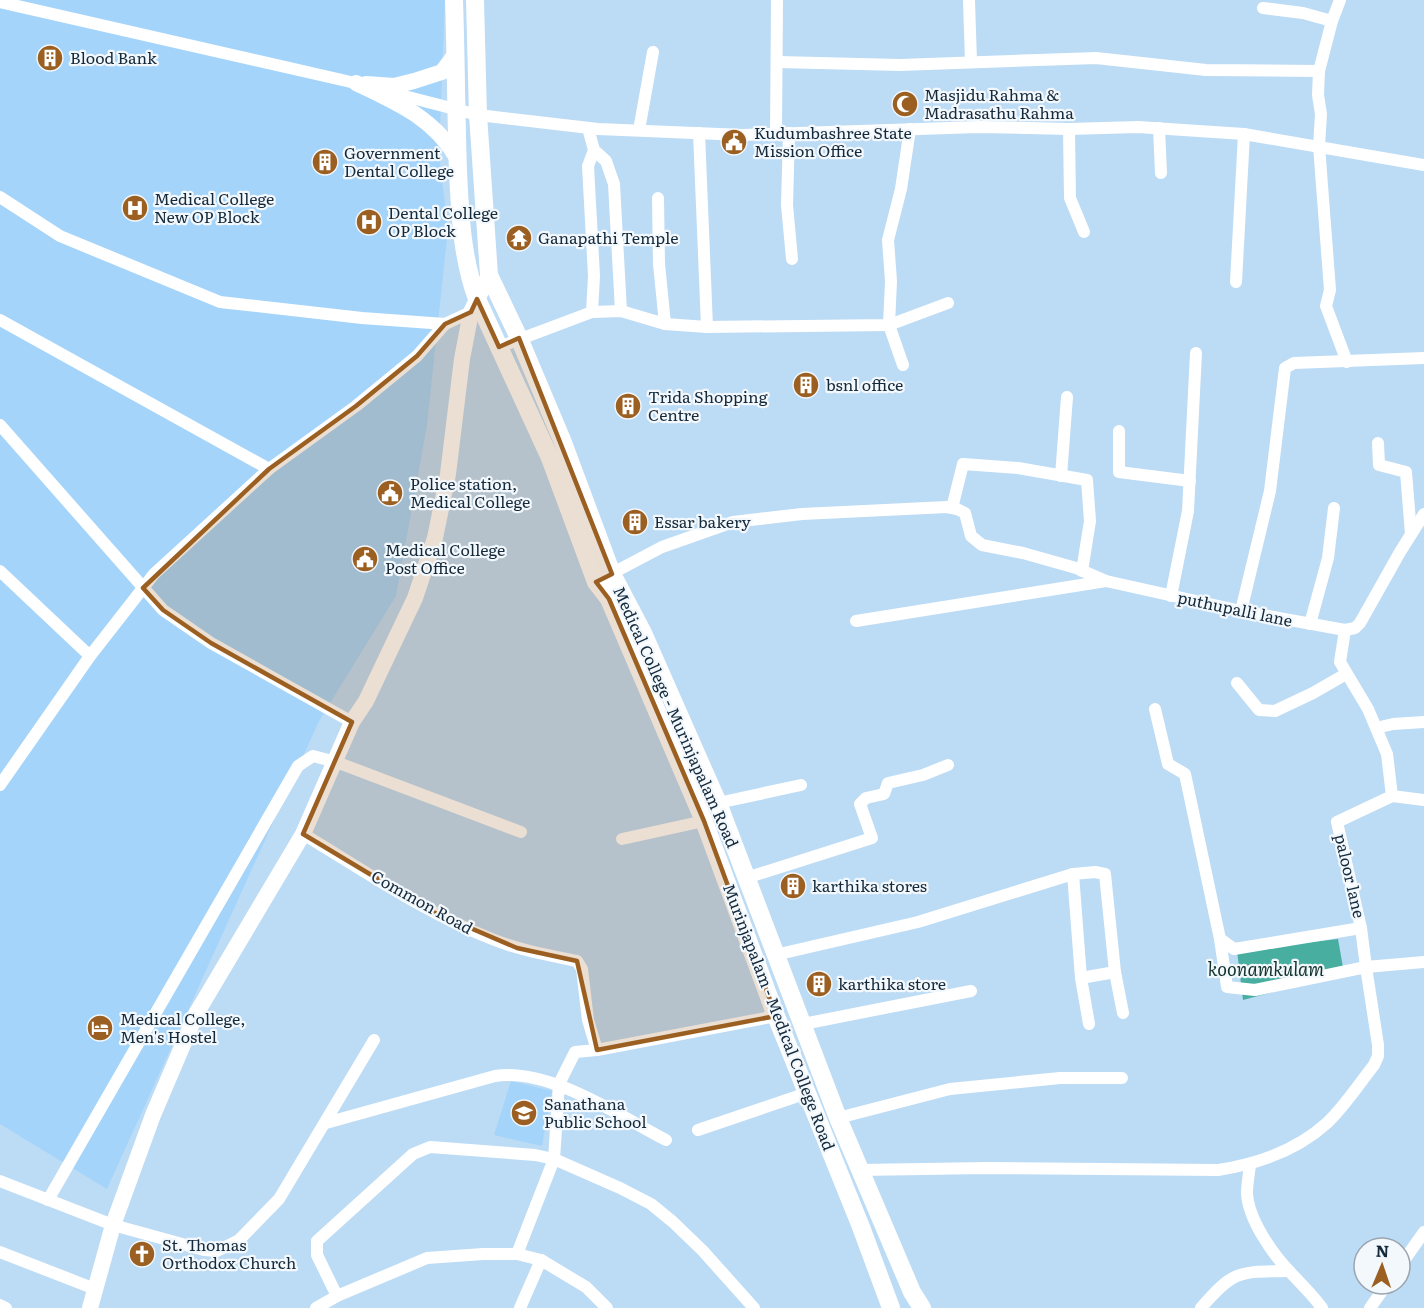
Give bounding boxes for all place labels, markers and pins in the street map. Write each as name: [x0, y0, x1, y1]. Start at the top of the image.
building icon: Blood Bank: [35, 43, 65, 73]
place label: Blood Bank: [70, 45, 157, 69]
place label: Masjidu Rahma & Madrasathu Rahma: [924, 82, 1074, 124]
mosque icon: Masjidu Rahma & Madrasathu Rahma: [890, 89, 920, 119]
place label: Kudumbashree State Mission Office: [754, 120, 912, 162]
public building icon: Kudumbashree State Mission Office: [719, 127, 749, 157]
place label: Government Dental College: [344, 140, 454, 182]
building icon: Government Dental College: [310, 147, 340, 177]
place label: Medical College New OP Block: [154, 186, 274, 228]
hospital icon: Medical College New OP Block: [120, 193, 150, 223]
place label: Dental College OP Block: [388, 200, 498, 242]
hospital icon: Dental College OP Block: [354, 207, 384, 237]
temple icon: Ganapathi Temple: [504, 223, 534, 253]
place label: Ganapathi Temple: [538, 225, 678, 249]
building icon: bsnl office: [791, 370, 821, 400]
place label: bsnl office: [826, 372, 903, 396]
place label: Trida Shopping Centre: [648, 384, 768, 426]
building icon: Trida Shopping Centre: [613, 391, 643, 421]
place label: Police station, Medical College: [410, 471, 530, 513]
public building icon: Police station, Medical College: [375, 478, 405, 508]
building icon: Essar bakery: [620, 507, 650, 537]
place label: Essar bakery: [654, 509, 752, 533]
place label: Medical College Post Office: [385, 537, 505, 579]
public building icon: Medical College Post Office: [350, 544, 380, 574]
building icon: karthika stores: [778, 871, 808, 901]
place label: karthika stores: [812, 873, 927, 897]
building icon: karthika store: [804, 969, 834, 999]
place label: karthika store: [838, 971, 946, 995]
place label: Medical College, Men's Hostel: [120, 1006, 246, 1048]
hotel icon: Medical College, Men's Hostel: [85, 1013, 115, 1043]
place label: Sanathana Public School: [544, 1091, 647, 1133]
school or university icon: Sanathana Public School: [509, 1098, 539, 1128]
place label: St. Thomas Orthodox Church: [162, 1232, 297, 1274]
church icon: St. Thomas Orthodox Church: [127, 1239, 157, 1269]

